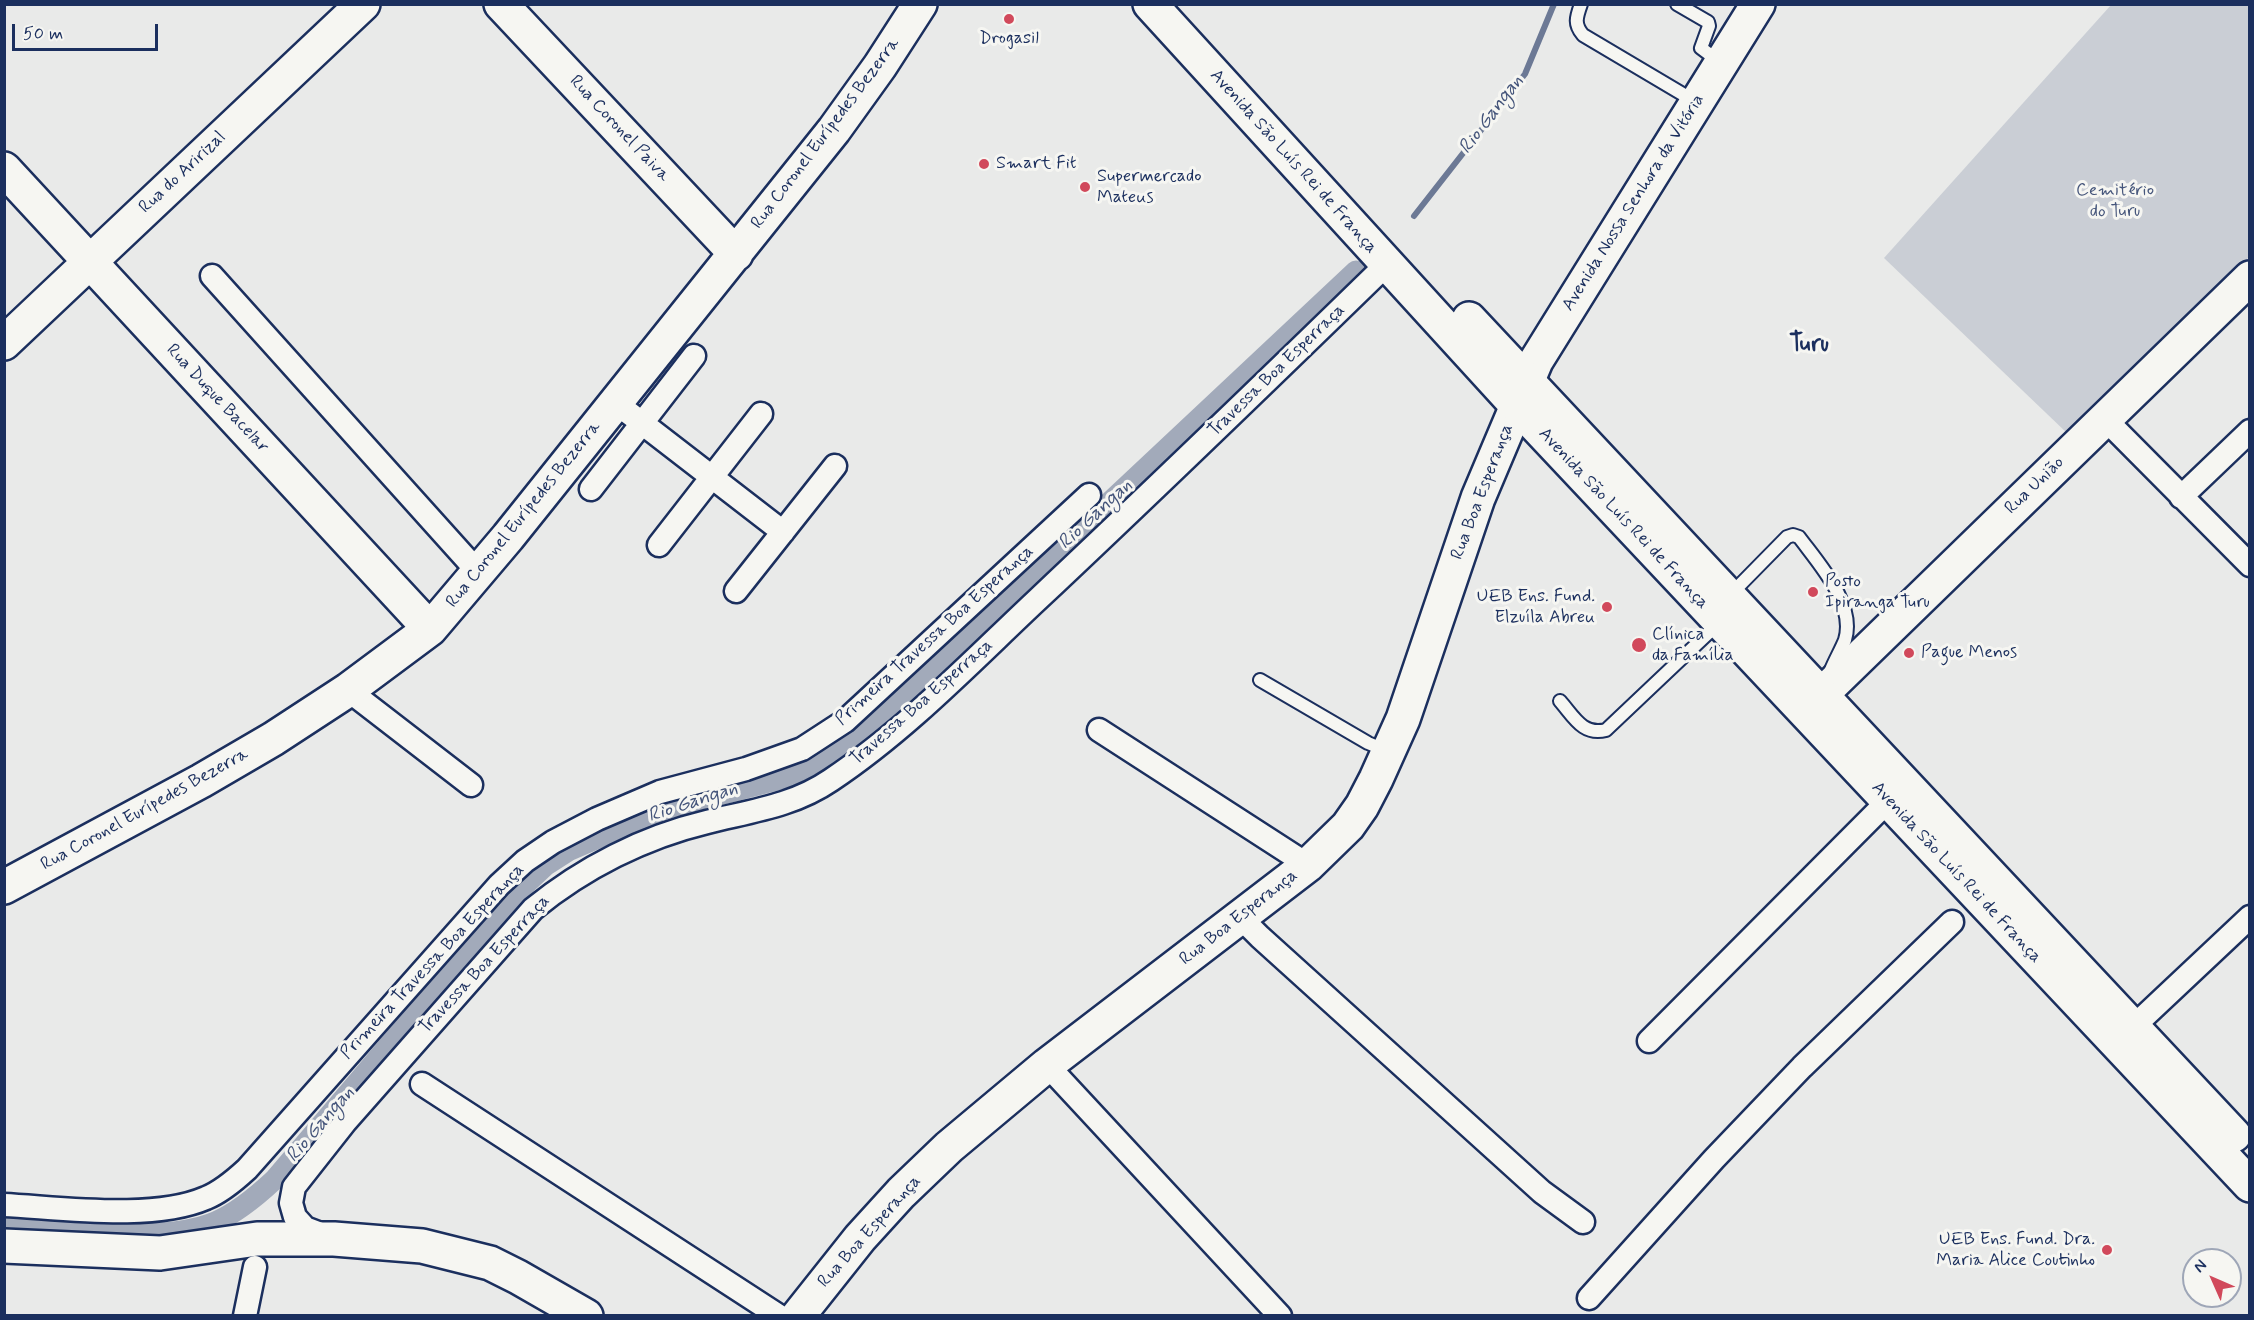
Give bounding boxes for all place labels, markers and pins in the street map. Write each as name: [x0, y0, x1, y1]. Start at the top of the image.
marker: Drogasil: [1002, 12, 1016, 26]
place label: Drogasil: [979, 28, 1039, 50]
place label: Smart Fit: [996, 153, 1076, 175]
marker: Smart Fit: [977, 157, 991, 171]
place label: Supermercado Mateus: [1097, 166, 1202, 208]
marker: Supermercado Mateus: [1078, 180, 1092, 194]
place label: Posto Ipiranga Turu: [1825, 571, 1930, 614]
marker: Posto Ipiranga Turu: [1806, 585, 1820, 599]
place label: UEB Ens. Fund. Elzuíla Abreu: [1477, 586, 1595, 628]
marker: UEB Ens. Fund. Elzuíla Abreu: [1600, 600, 1614, 614]
place label: Clínica da Família: [1652, 624, 1734, 666]
marker: Clínica da Família: [1630, 636, 1648, 654]
place label: Pague Menos: [1921, 642, 2017, 664]
marker: Pague Menos: [1902, 646, 1916, 660]
place label: UEB Ens. Fund. Dra. Maria Alice Coutinho: [1936, 1229, 2095, 1272]
marker: UEB Ens. Fund. Dra. Maria Alice Coutinho: [2100, 1243, 2114, 1257]

